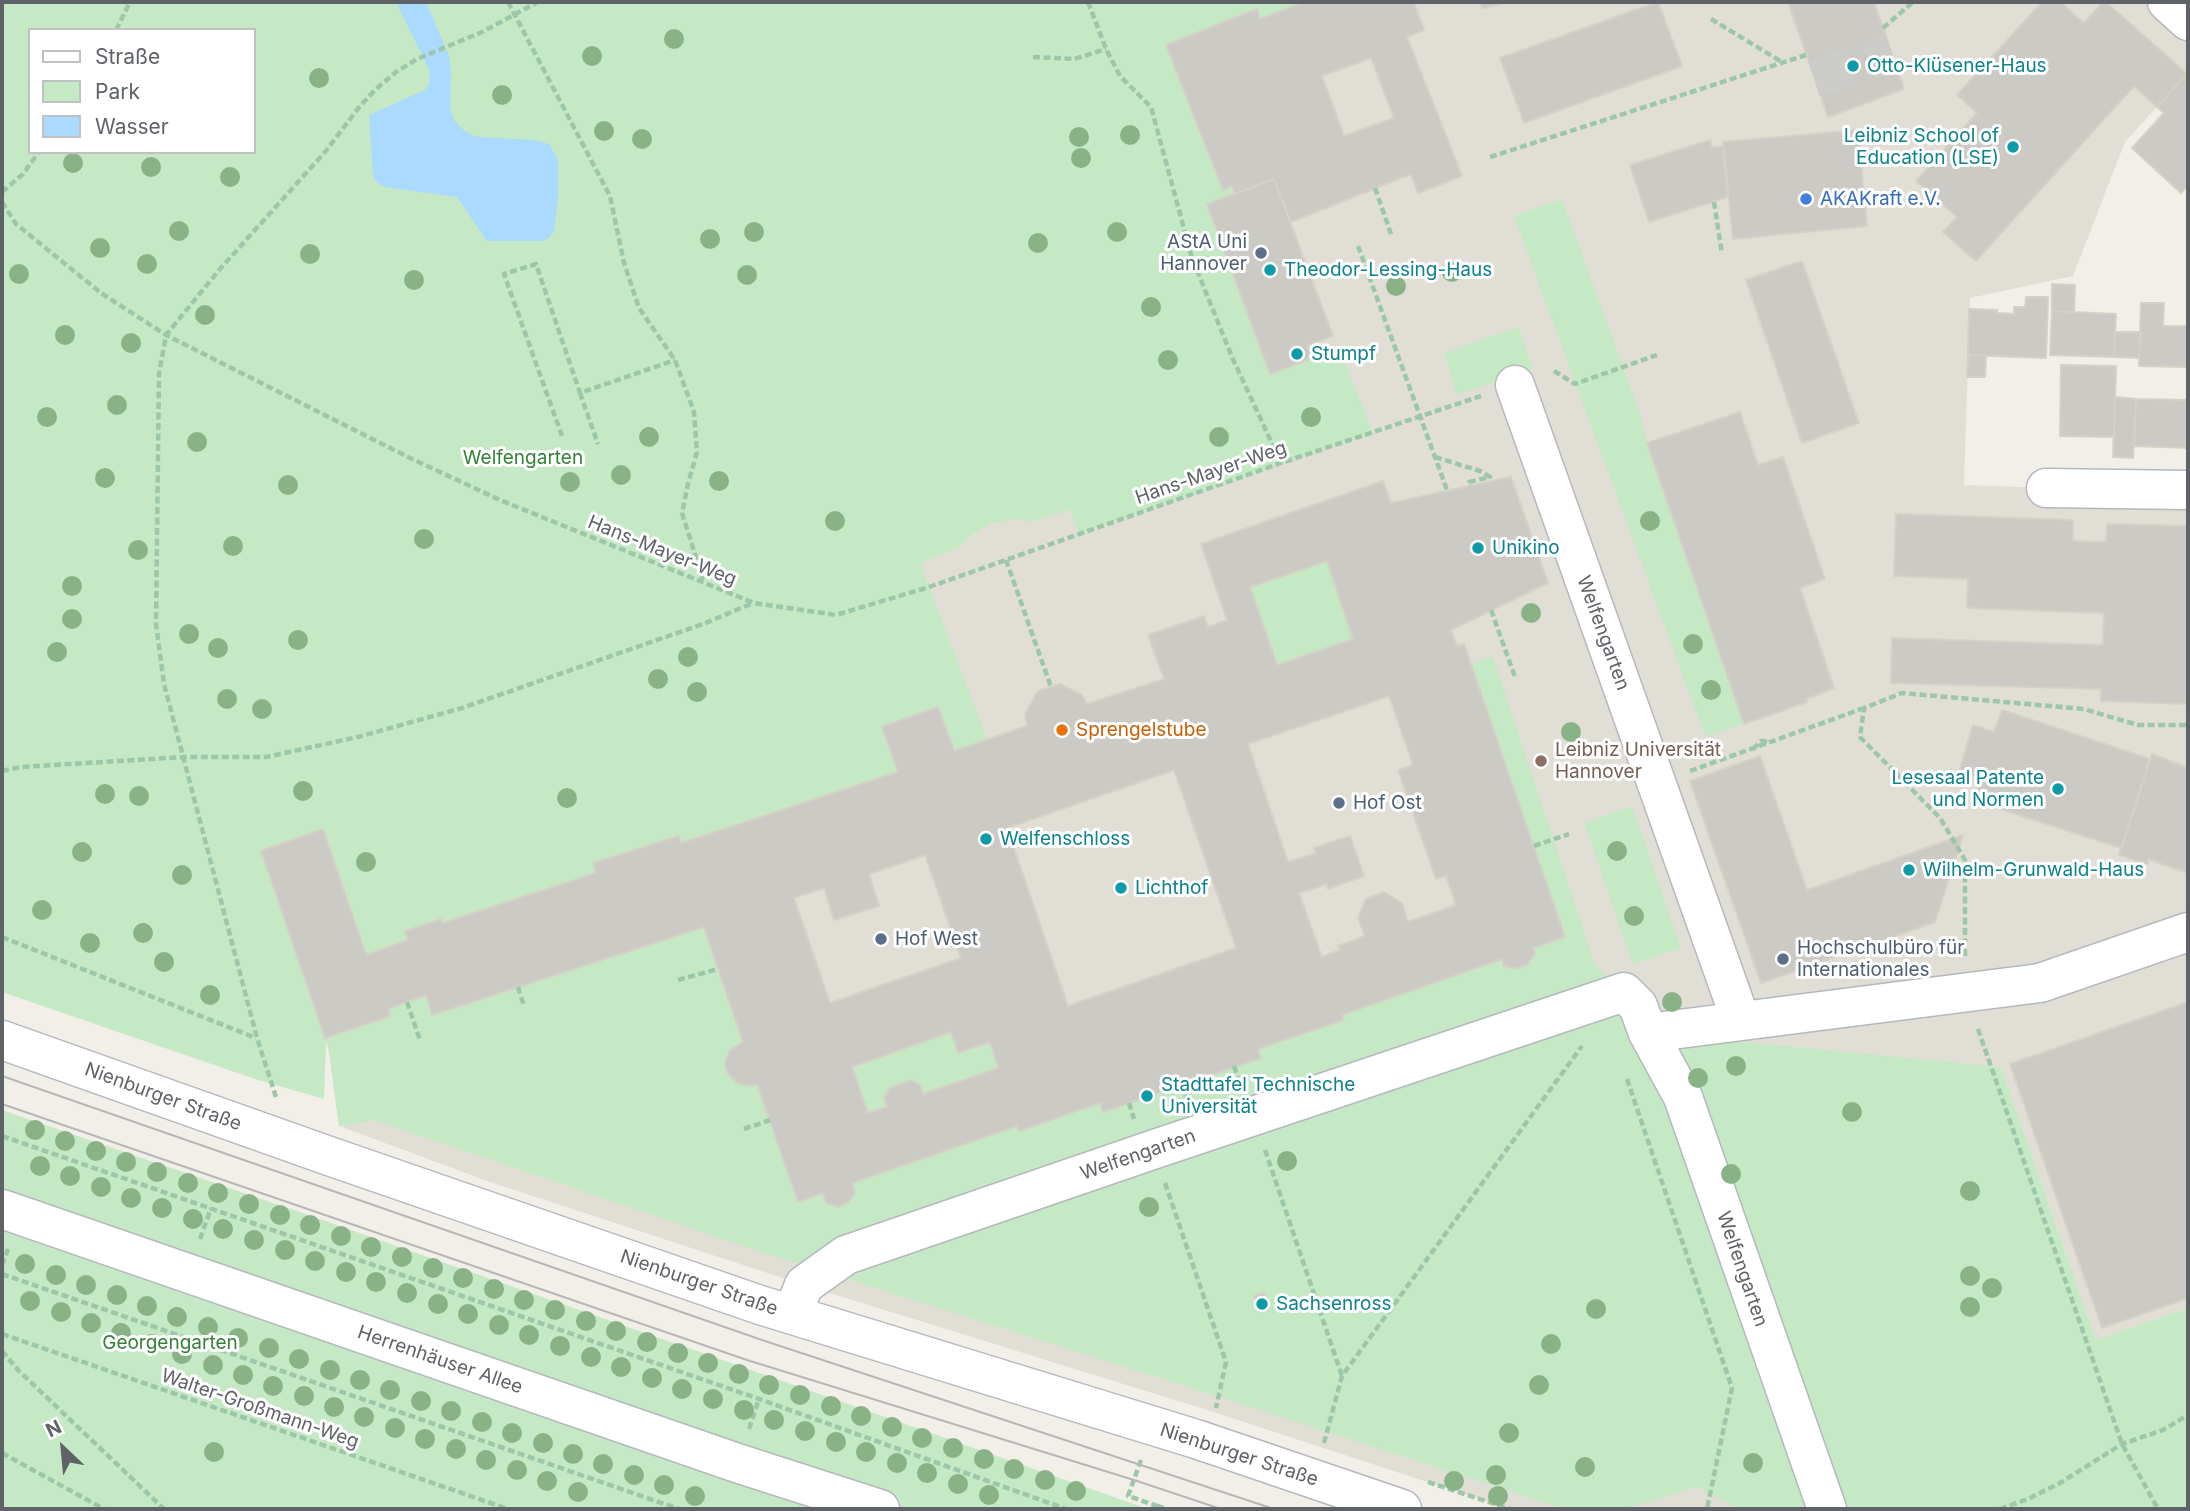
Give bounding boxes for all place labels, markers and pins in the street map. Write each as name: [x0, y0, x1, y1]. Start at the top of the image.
place label: Otto-Klüsener-Haus: [1867, 55, 2047, 77]
marker: Otto-Klüsener-Haus: [1845, 58, 1861, 74]
place label: Leibniz School of Education (LSE): [1844, 125, 1999, 169]
marker: Leibniz School of Education (LSE): [2005, 139, 2021, 155]
place label: AKAKraft e.V.: [1820, 188, 1941, 210]
marker: AKAKraft e.V.: [1798, 191, 1814, 207]
place label: AStA Uni Hannover: [1160, 231, 1247, 275]
marker: AStA Uni Hannover: [1253, 245, 1269, 261]
place label: Theodor-Lessing-Haus: [1284, 259, 1492, 281]
marker: Theodor-Lessing-Haus: [1262, 262, 1278, 278]
place label: Stumpf: [1311, 343, 1376, 365]
marker: Stumpf: [1289, 346, 1305, 362]
place label: Unikino: [1492, 537, 1560, 559]
marker: Unikino: [1470, 540, 1486, 556]
place label: Sprengelstube: [1076, 719, 1206, 741]
marker: Sprengelstube: [1054, 722, 1070, 738]
place label: Leibniz Universität Hannover: [1555, 739, 1721, 783]
marker: Leibniz Universität Hannover: [1533, 753, 1549, 769]
place label: Lesesaal Patente und Normen: [1892, 767, 2044, 811]
marker: Lesesaal Patente und Normen: [2050, 781, 2066, 797]
place label: Hof Ost: [1353, 792, 1422, 814]
marker: Hof Ost: [1331, 795, 1347, 811]
place label: Welfenschloss: [1000, 828, 1130, 850]
marker: Welfenschloss: [978, 831, 994, 847]
place label: Wilhelm-Grunwald-Haus: [1923, 859, 2144, 881]
marker: Wilhelm-Grunwald-Haus: [1901, 862, 1917, 878]
place label: Lichthof: [1135, 877, 1208, 899]
marker: Lichthof: [1113, 880, 1129, 896]
place label: Hof West: [895, 928, 978, 950]
marker: Hof West: [873, 931, 889, 947]
place label: Hochschulbüro für Internationales: [1797, 937, 1964, 981]
marker: Hochschulbüro für Internationales: [1775, 951, 1791, 967]
place label: Stadttafel Technische Universität: [1161, 1074, 1355, 1118]
marker: Stadttafel Technische Universität: [1139, 1088, 1155, 1104]
place label: Sachsenross: [1276, 1293, 1392, 1315]
marker: Sachsenross: [1254, 1296, 1270, 1312]

